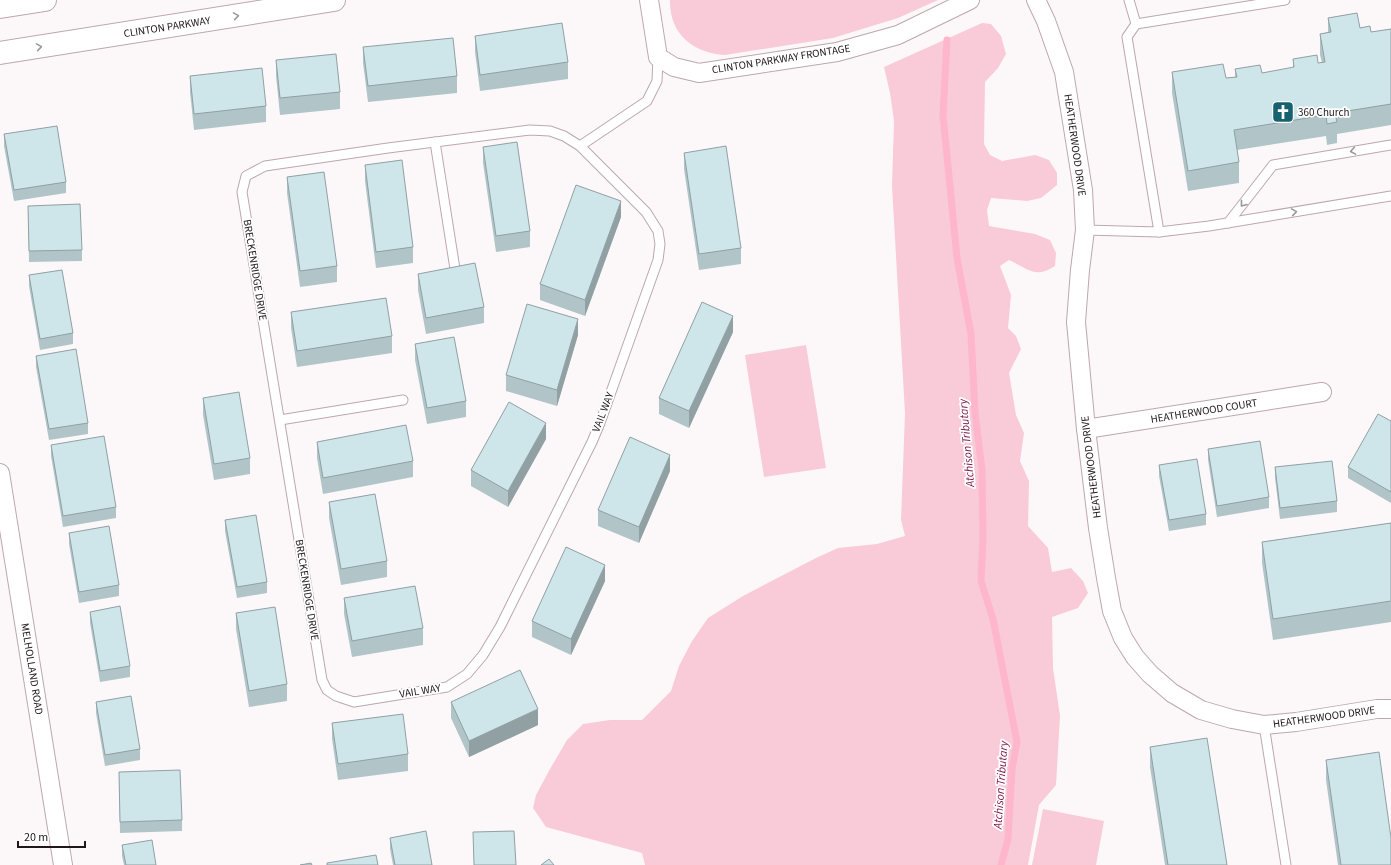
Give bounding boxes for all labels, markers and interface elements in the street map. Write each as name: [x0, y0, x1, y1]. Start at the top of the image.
one-way arrow: [233, 12, 239, 21]
street label: CLINTON PARKWAY: [122, 13, 212, 41]
street label: CLINTON PARKWAY FRONTAGE: [711, 41, 852, 77]
one-way arrow: [35, 43, 42, 52]
street label: HEATHERWOOD DRIVE: [1060, 93, 1090, 197]
church icon: 360 Church: [1270, 99, 1296, 125]
place label: 360 Church: [1298, 105, 1350, 120]
one-way arrow: [1349, 146, 1356, 155]
one-way arrow: [1241, 199, 1248, 206]
one-way arrow: [1291, 208, 1297, 216]
street label: BRECKENRIDGE DRIVE: [240, 218, 270, 322]
street label: VAIL WAY: [589, 389, 618, 434]
street label: HEATHERWOOD COURT: [1149, 395, 1259, 427]
water label: Atchison Tributary: [955, 398, 979, 489]
street label: HEATHERWOOD DRIVE: [1077, 415, 1105, 519]
street label: BRECKENRIDGE DRIVE: [292, 538, 322, 642]
street label: MELHOLLAND ROAD: [17, 622, 47, 716]
street label: VAIL WAY: [398, 680, 442, 702]
street label: HEATHERWOOD DRIVE: [1272, 702, 1376, 732]
water label: Atchison Tributary: [989, 740, 1013, 831]
scale bar: [18, 823, 85, 849]
text: 20 m: [24, 829, 48, 846]

